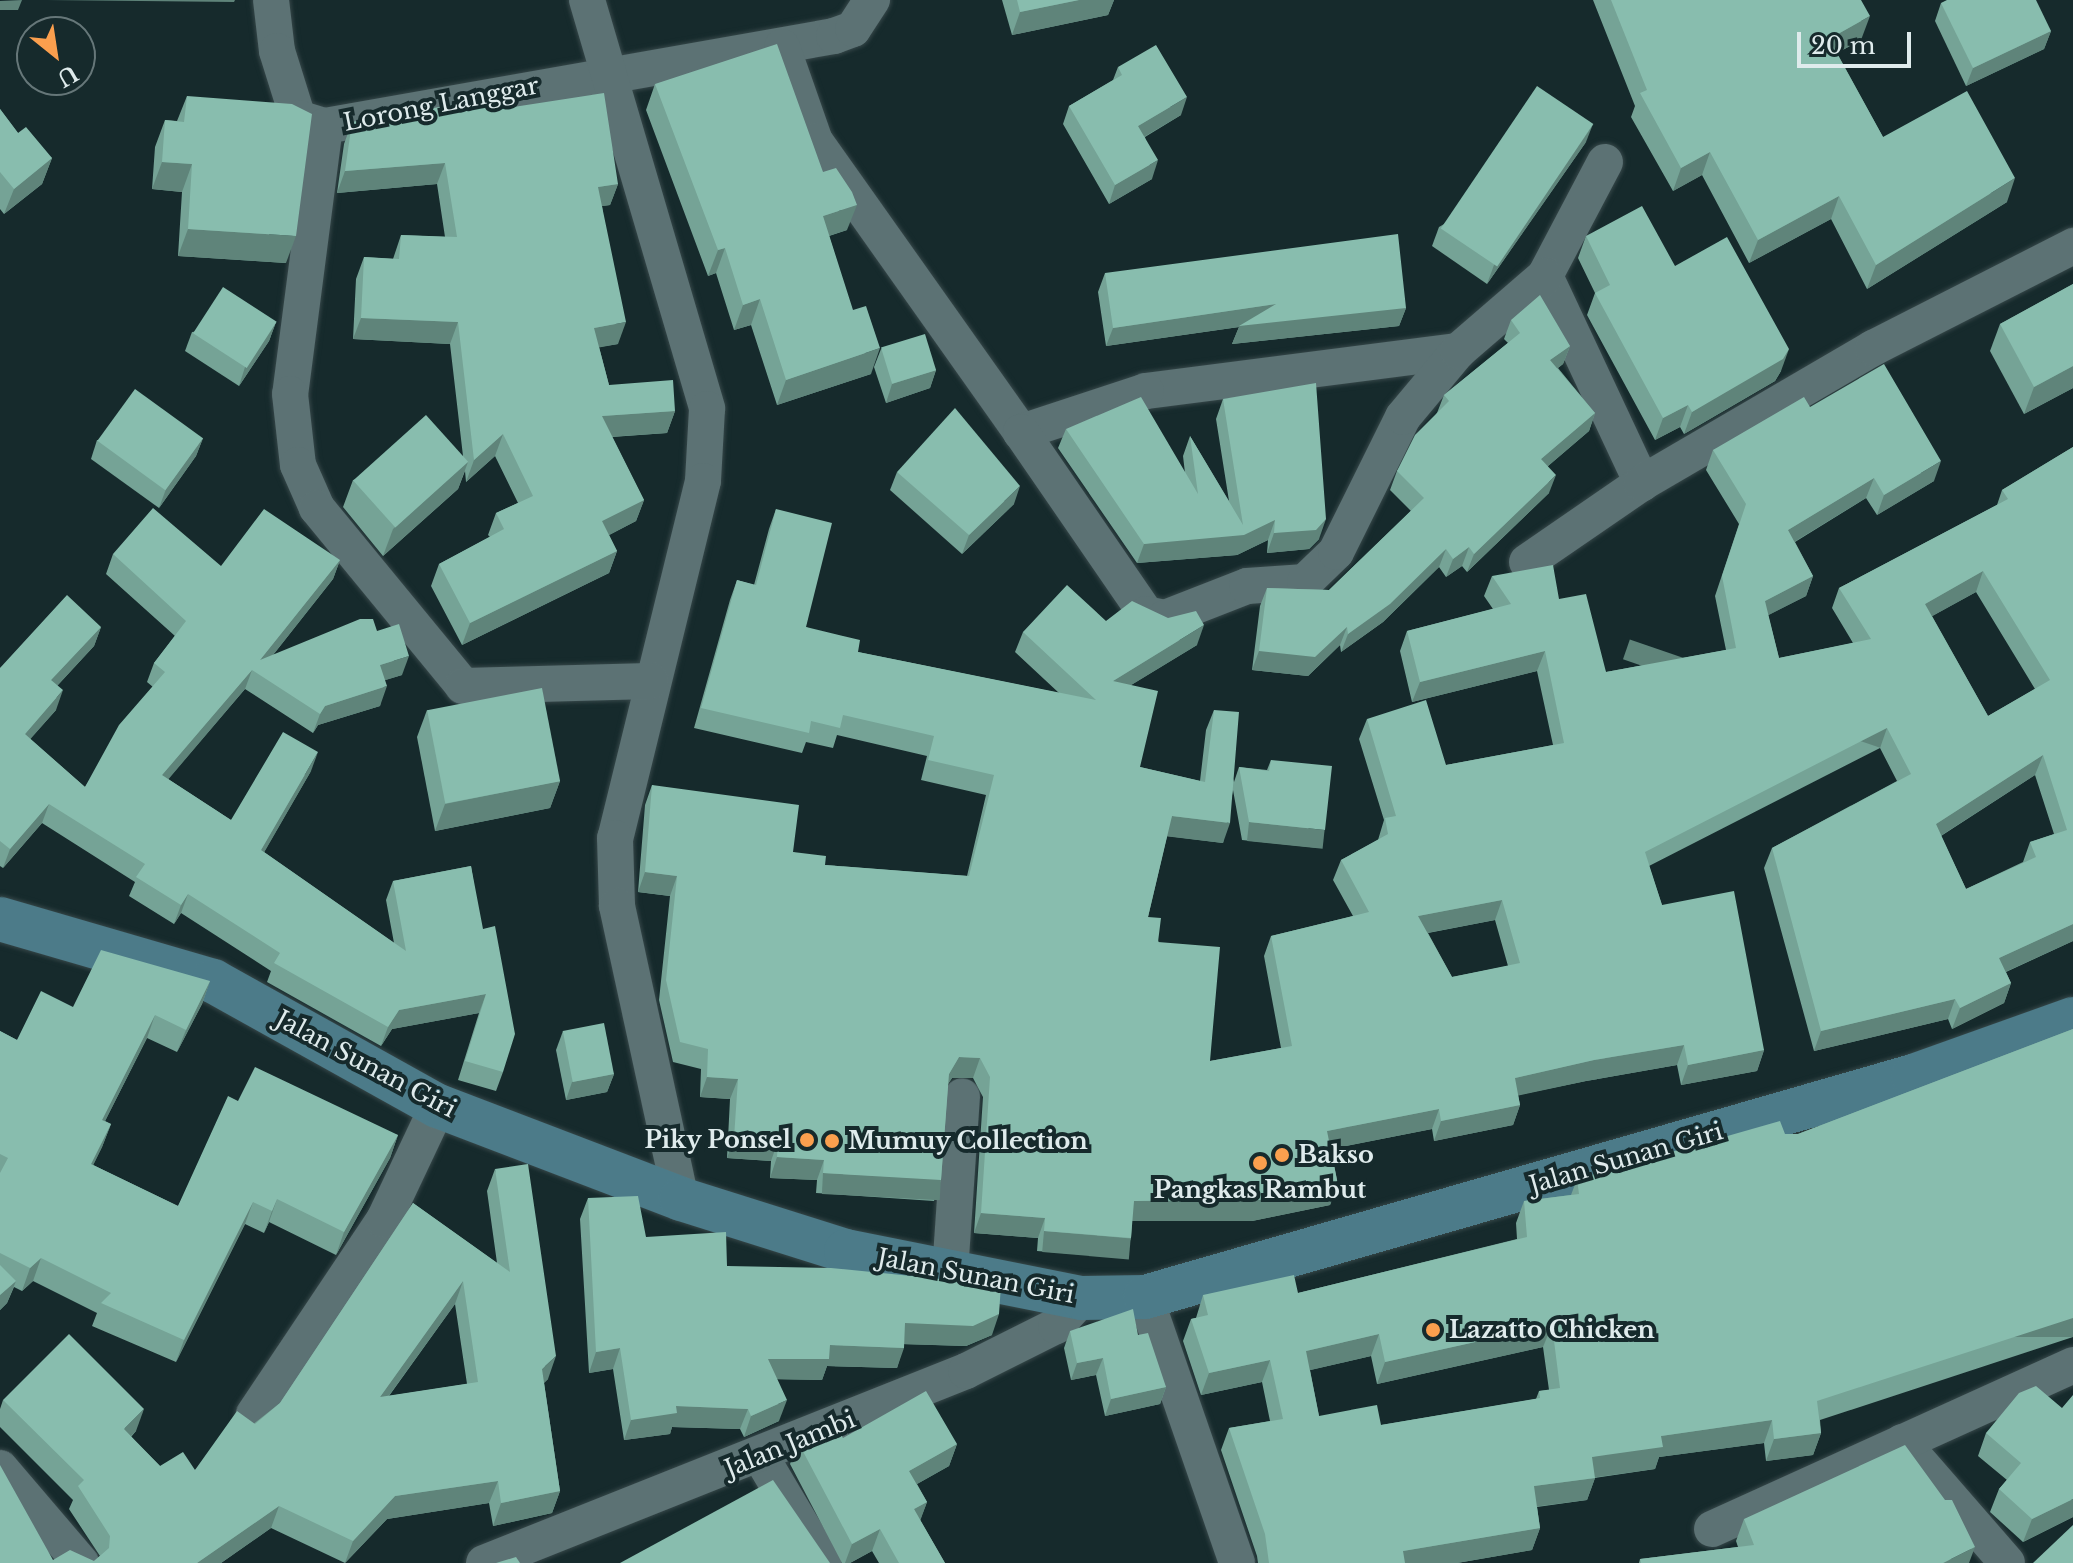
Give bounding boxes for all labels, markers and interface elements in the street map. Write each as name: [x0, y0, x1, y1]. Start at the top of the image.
north arrow: [16, 16, 96, 96]
scale bar: [1801, 16, 1915, 66]
text: 20 m: [1811, 31, 1876, 60]
text: U: [52, 59, 82, 92]
street label: Lorong Langgar: [341, 71, 541, 137]
street label: Jalan Sunan Giri: [271, 1004, 461, 1124]
street label: Jalan Sunan Giri: [1526, 1117, 1726, 1199]
place label: Piky Ponsel: [644, 1126, 791, 1154]
place label: Mumuy Collection: [848, 1127, 1088, 1155]
marker: Piky Ponsel: [798, 1131, 816, 1149]
marker: Mumuy Collection: [823, 1132, 841, 1150]
place label: Bakso: [1298, 1141, 1374, 1169]
marker: Bakso: [1273, 1146, 1291, 1164]
marker: Pangkas Rambut: [1251, 1154, 1269, 1172]
place label: Pangkas Rambut: [1154, 1176, 1366, 1204]
street label: Jalan Sunan Giri: [875, 1243, 1077, 1309]
place label: Lazatto Chicken: [1449, 1316, 1655, 1344]
marker: Lazatto Chicken: [1424, 1321, 1442, 1339]
street label: Jalan Jambi: [721, 1405, 859, 1483]

